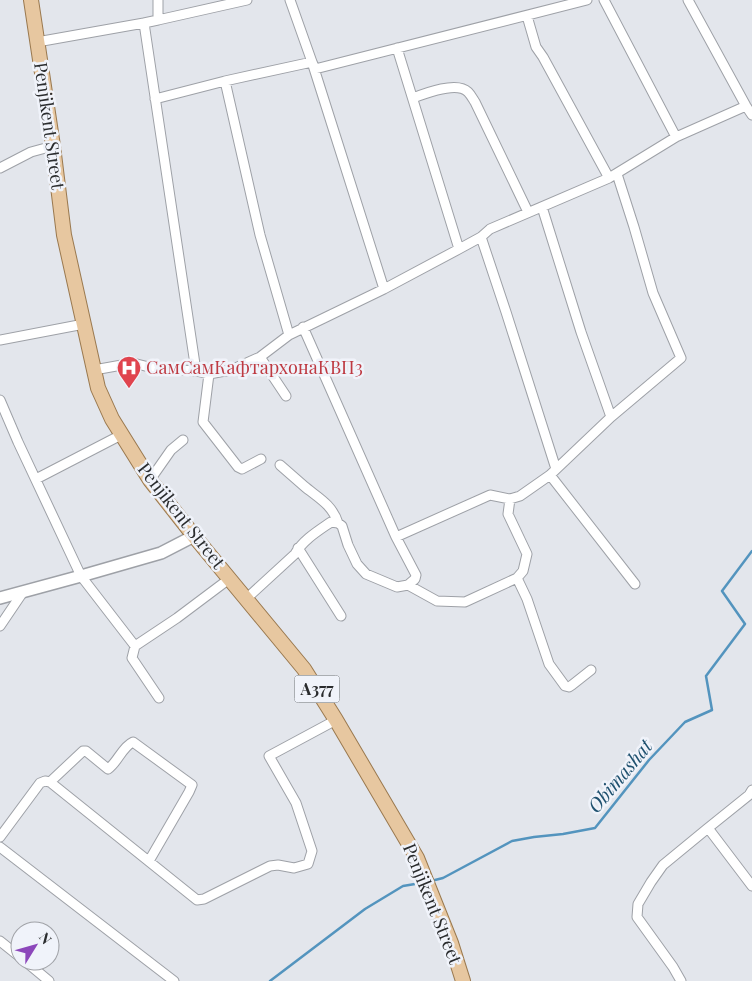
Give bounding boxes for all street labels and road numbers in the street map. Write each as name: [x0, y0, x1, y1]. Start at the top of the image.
street label: Penjikent Street: [29, 61, 71, 192]
street label: Penjikent Street: [133, 457, 231, 574]
road number: A377: [294, 676, 340, 702]
street label: Penjikent Street: [398, 840, 468, 968]

